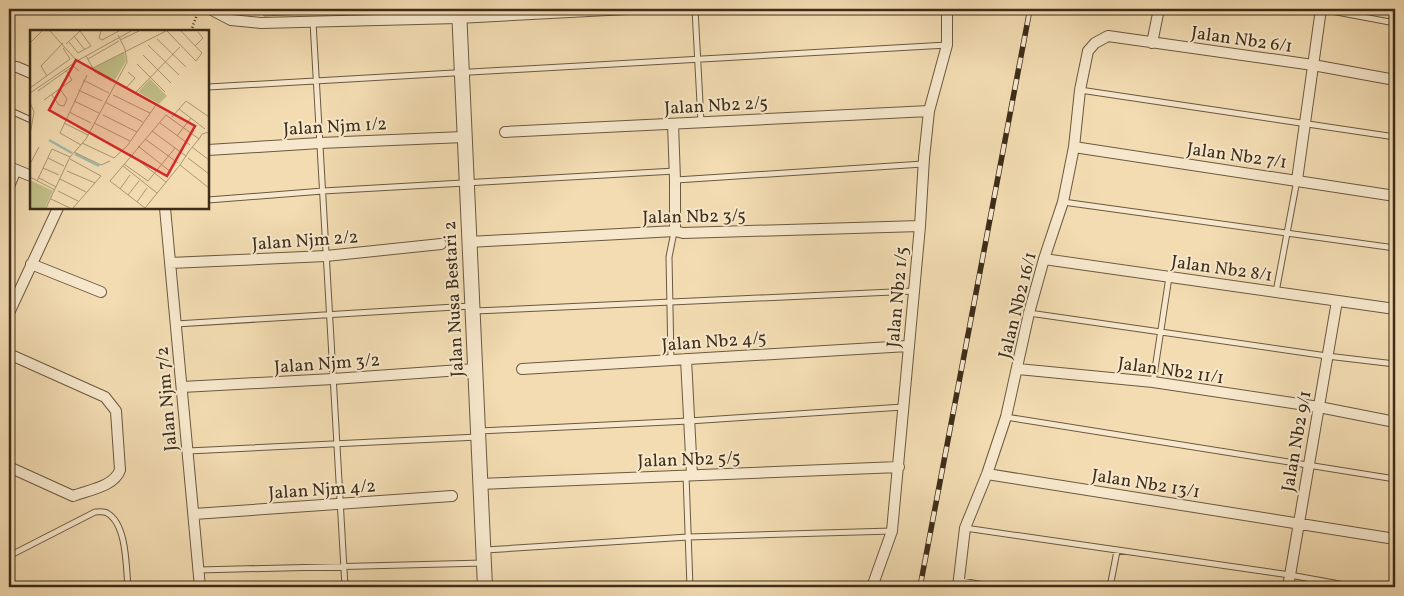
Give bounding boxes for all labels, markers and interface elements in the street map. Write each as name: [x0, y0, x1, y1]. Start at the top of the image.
street label: Jalan Nb2 6/1: [1189, 21, 1294, 60]
inset map: [30, 30, 209, 209]
street label: Jalan Nb2 2/5: [664, 91, 769, 122]
street label: Jalan Njm 1/2: [283, 112, 388, 143]
street label: Jalan Nb2 7/1: [1185, 137, 1289, 176]
street label: Jalan Nb2 3/5: [642, 204, 746, 231]
street label: Jalan Nusa Bestari 2: [438, 220, 471, 378]
street label: Jalan Njm 2/2: [251, 225, 359, 258]
street label: Jalan Nb2 1/5: [882, 246, 915, 349]
street label: Jalan Nb2 16/1: [993, 249, 1044, 361]
street label: Jalan Nb2 8/1: [1169, 250, 1274, 289]
street label: Jalan Nb2 4/5: [661, 326, 767, 359]
street label: Jalan Njm 7/2: [150, 346, 185, 452]
street label: Jalan Njm 3/2: [273, 348, 381, 381]
street label: Jalan Nb2 11/1: [1116, 352, 1226, 391]
street label: Jalan Nb2 9/1: [1276, 389, 1319, 494]
street label: Jalan Nb2 5/5: [637, 446, 741, 475]
street label: Jalan Nb2 13/1: [1090, 464, 1202, 505]
street label: Jalan Njm 4/2: [268, 474, 377, 507]

